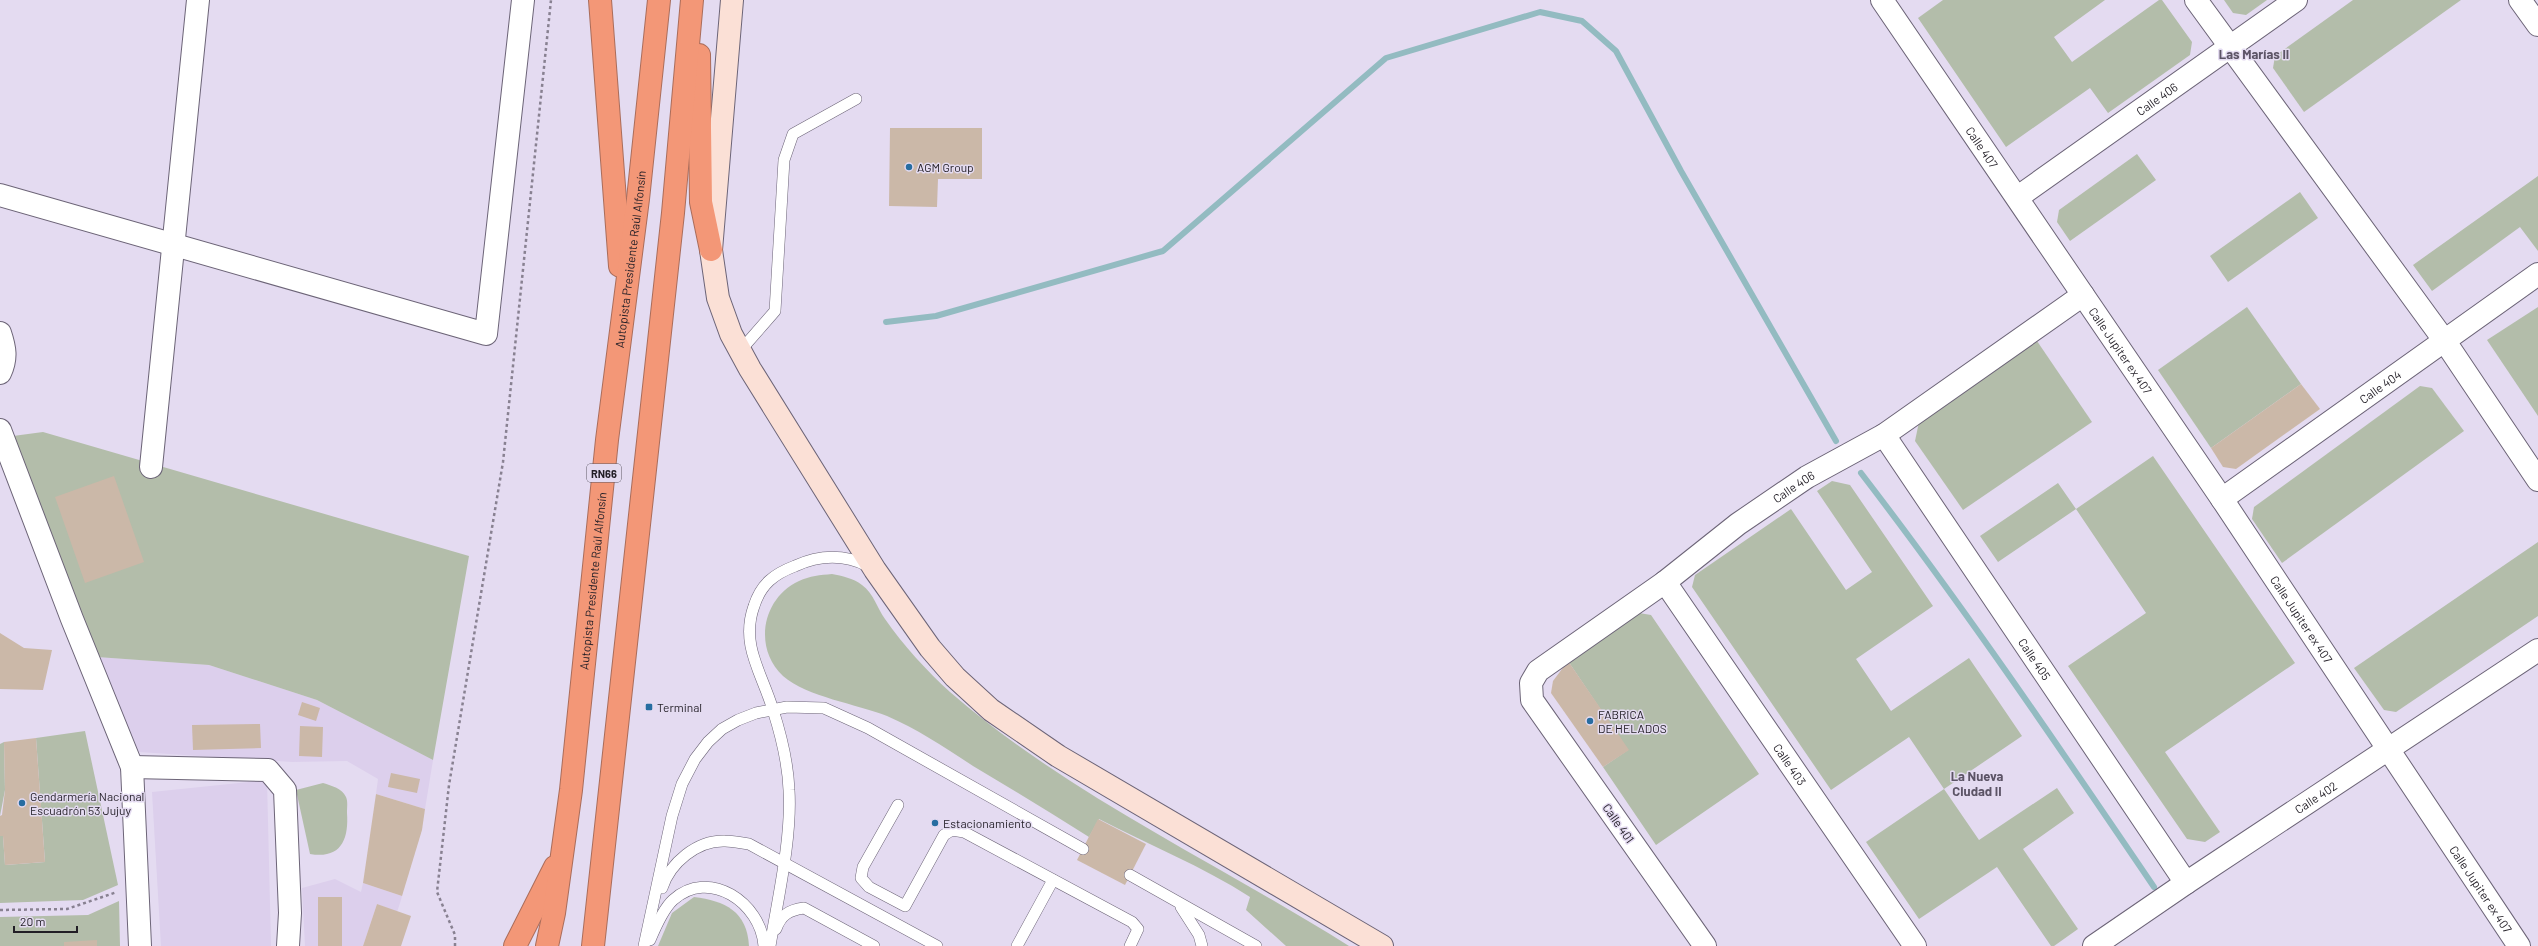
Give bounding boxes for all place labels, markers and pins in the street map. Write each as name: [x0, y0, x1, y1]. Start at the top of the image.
place label: AGM Group: [917, 160, 974, 174]
marker: AGM Group: [904, 162, 914, 172]
place label: Terminal: [657, 700, 702, 714]
marker: Terminal: [644, 702, 654, 712]
place label: FABRICA DE HELADOS: [1598, 707, 1667, 735]
marker: FABRICA DE HELADOS: [1585, 716, 1595, 726]
place label: Gendarmería Nacional Escuadrón 53 Jujuy: [30, 789, 144, 817]
marker: Gendarmería Nacional Escuadrón 53 Jujuy: [17, 798, 27, 808]
place label: Estacionamiento: [943, 816, 1032, 830]
marker: Estacionamiento: [930, 818, 940, 828]

